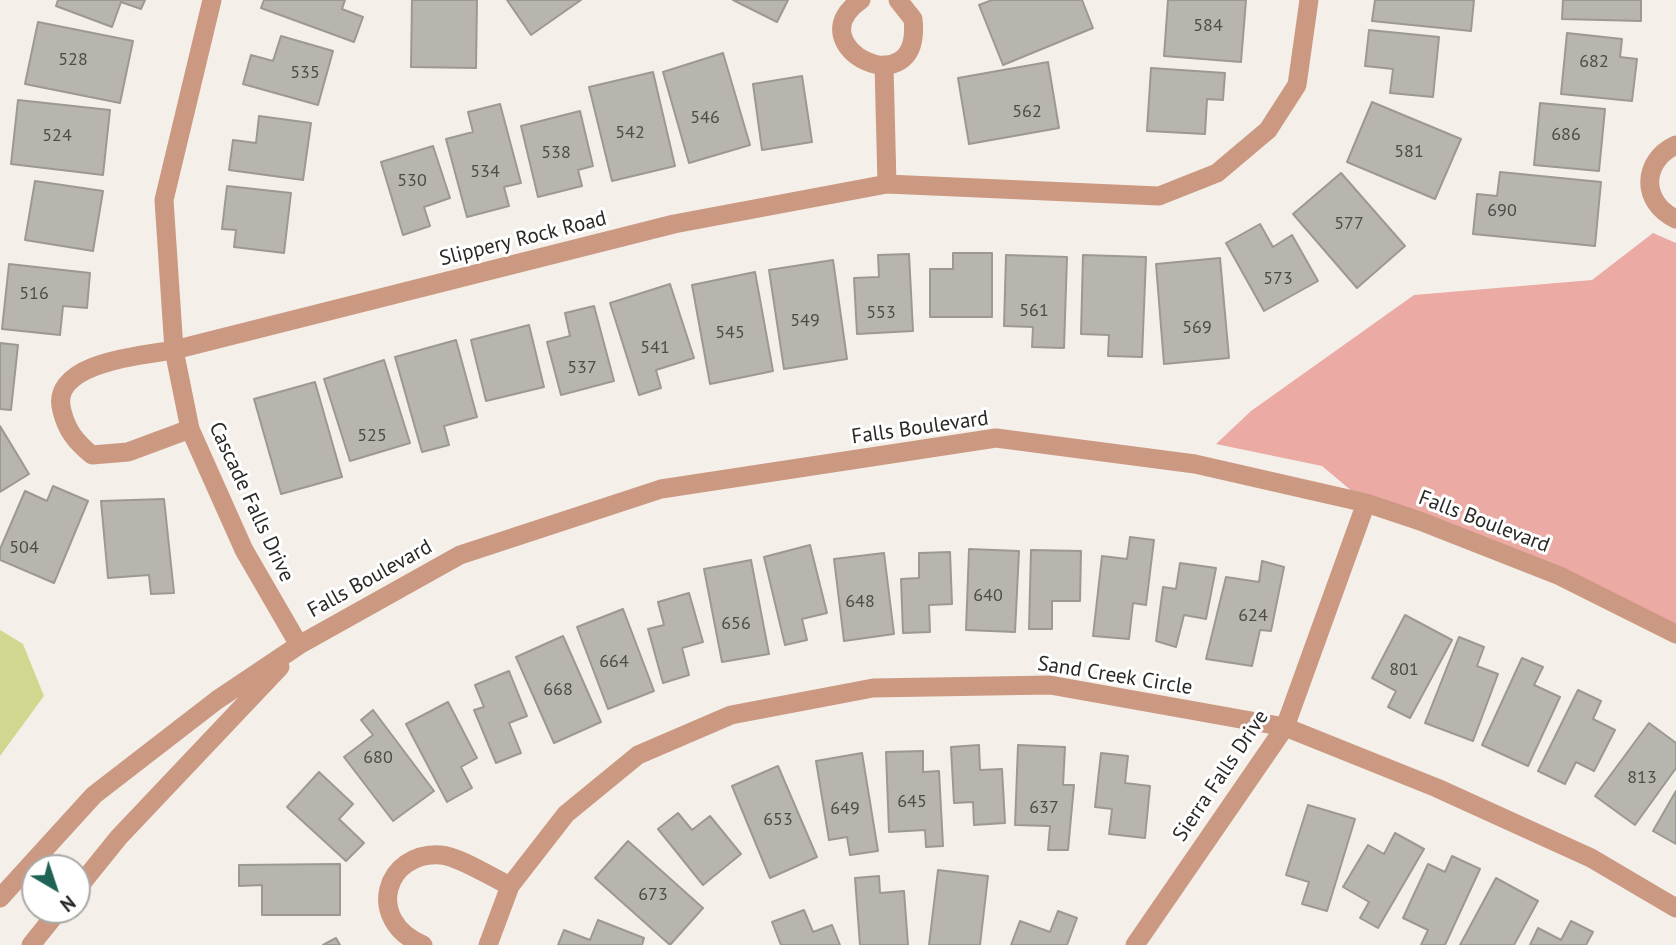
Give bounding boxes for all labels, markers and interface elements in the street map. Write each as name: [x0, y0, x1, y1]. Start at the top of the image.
house number: 584: [1193, 15, 1223, 37]
house number: 528: [58, 49, 88, 71]
house number: 682: [1579, 51, 1609, 73]
house number: 535: [290, 62, 320, 84]
house number: 562: [1012, 101, 1042, 123]
house number: 546: [690, 107, 720, 129]
house number: 542: [615, 122, 645, 144]
house number: 686: [1551, 124, 1581, 146]
house number: 524: [42, 125, 72, 147]
house number: 581: [1394, 141, 1424, 163]
house number: 538: [541, 142, 571, 164]
house number: 534: [470, 161, 500, 183]
house number: 530: [397, 170, 427, 192]
house number: 690: [1487, 200, 1517, 222]
street label: Slippery Rock Road: [437, 206, 609, 272]
house number: 577: [1334, 213, 1364, 235]
house number: 573: [1263, 268, 1293, 290]
house number: 516: [19, 283, 49, 305]
house number: 561: [1019, 300, 1049, 322]
house number: 553: [866, 302, 896, 324]
house number: 549: [790, 310, 820, 332]
house number: 569: [1182, 317, 1212, 339]
house number: 545: [715, 322, 745, 344]
house number: 541: [640, 337, 670, 359]
house number: 537: [567, 357, 597, 379]
street label: Falls Boulevard: [850, 406, 990, 450]
street label: Cascade Falls Drive: [203, 418, 299, 586]
house number: 525: [357, 425, 387, 447]
street label: Falls Boulevard: [1415, 485, 1553, 559]
street label: Falls Boulevard: [303, 534, 437, 624]
house number: 504: [9, 537, 39, 559]
house number: 640: [973, 585, 1003, 607]
house number: 648: [845, 591, 875, 613]
house number: 624: [1238, 605, 1268, 627]
house number: 656: [721, 613, 751, 635]
house number: 664: [599, 651, 629, 673]
street label: Sand Creek Circle: [1036, 651, 1194, 701]
house number: 801: [1389, 659, 1419, 681]
house number: 668: [543, 679, 573, 701]
street label: Sierra Falls Drive: [1168, 706, 1274, 846]
house number: 680: [363, 747, 393, 769]
house number: 813: [1627, 767, 1657, 789]
house number: 645: [897, 791, 927, 813]
house number: 637: [1029, 797, 1059, 819]
house number: 649: [830, 798, 860, 820]
house number: 653: [763, 809, 793, 831]
north arrow: [21, 854, 91, 924]
house number: 673: [638, 884, 668, 906]
text: N: [56, 891, 80, 917]

